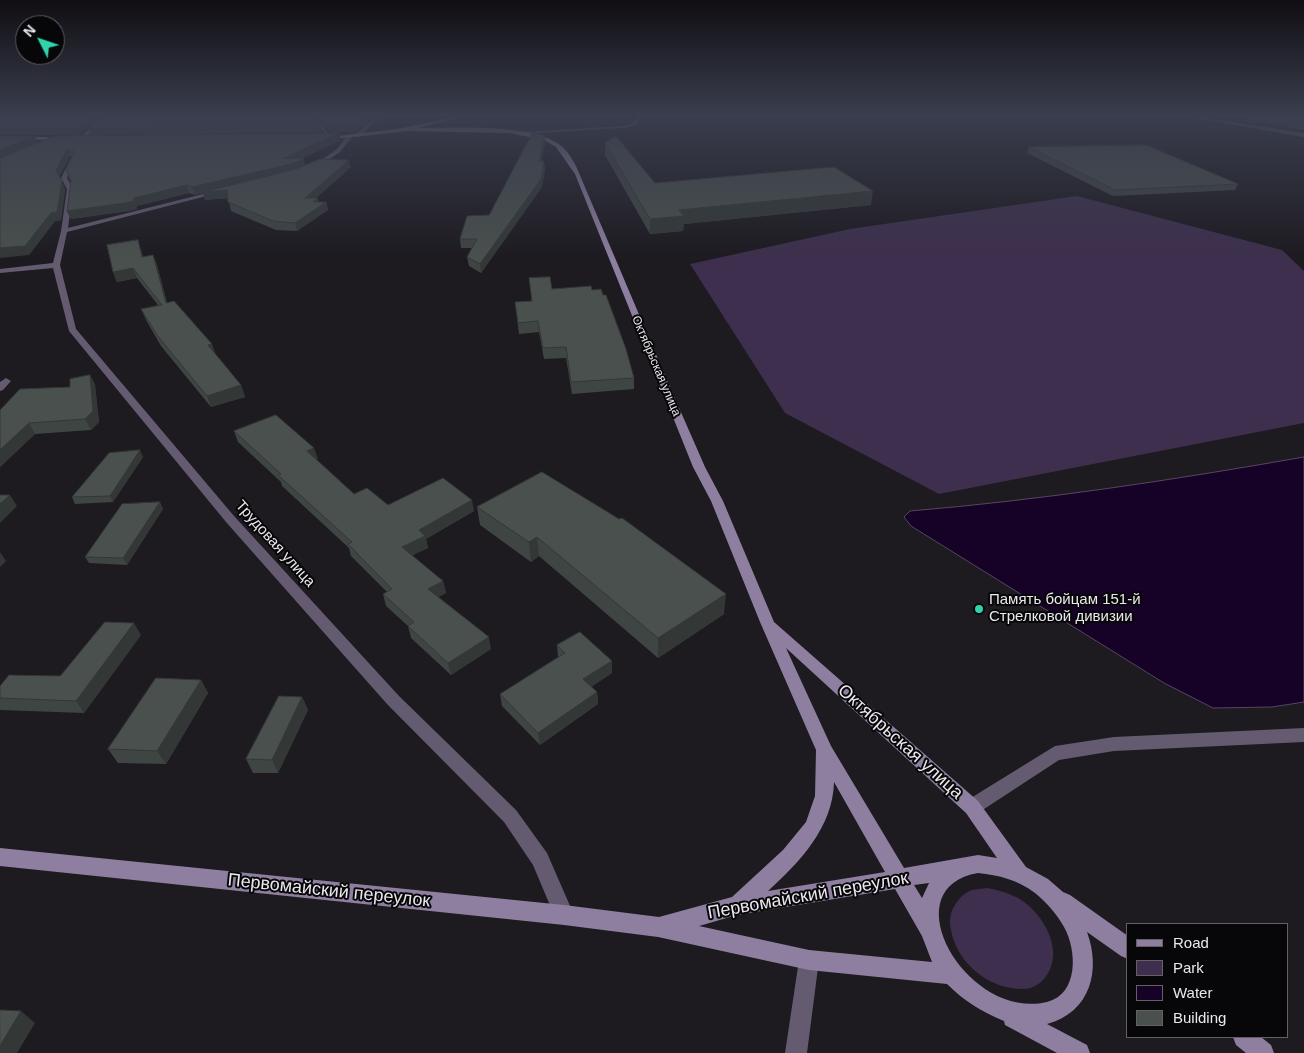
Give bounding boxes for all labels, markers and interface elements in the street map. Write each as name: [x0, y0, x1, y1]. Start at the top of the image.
north arrow: [15, 15, 65, 65]
text: N: [20, 22, 39, 40]
street label: Октябрьская улица: [628, 314, 684, 418]
street label: Трудовая улица: [231, 497, 319, 591]
place label: Память бойцам 151-й Стрелковой дивизии: [989, 591, 1141, 626]
marker: Память бойцам 151-й Стрелковой дивизии: [973, 603, 985, 615]
street label: Октябрьская улица: [833, 680, 967, 804]
street label: Первомайский переулок: [706, 868, 910, 924]
street label: Первомайский переулок: [227, 870, 431, 912]
legend: [1126, 923, 1289, 1038]
text: Road: [1173, 934, 1209, 951]
text: Park: [1173, 959, 1204, 976]
text: Water: [1173, 984, 1212, 1001]
text: Building: [1173, 1009, 1226, 1026]

